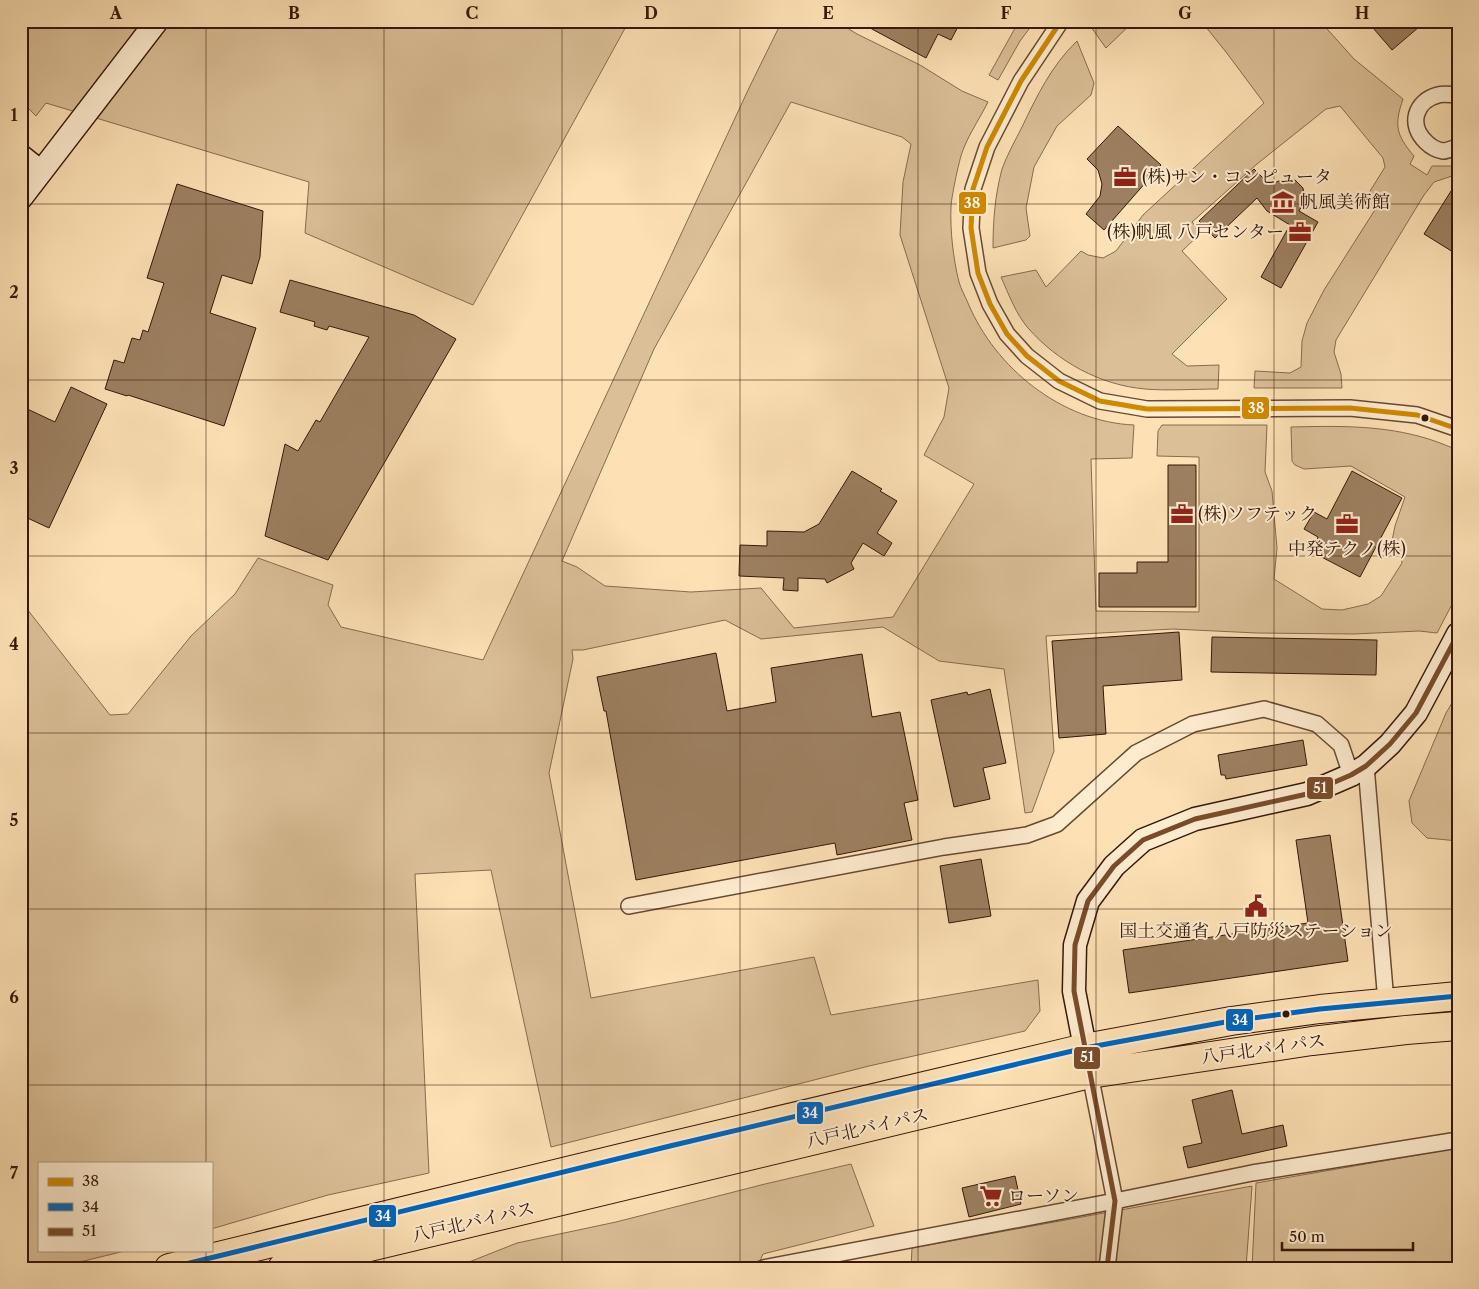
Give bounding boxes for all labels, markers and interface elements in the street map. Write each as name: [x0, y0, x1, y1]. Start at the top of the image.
text: A: [109, 3, 123, 23]
text: B: [288, 3, 300, 23]
text: C: [466, 3, 478, 23]
text: D: [644, 3, 658, 23]
text: E: [822, 3, 834, 23]
text: F: [1001, 3, 1012, 23]
text: G: [1178, 3, 1192, 23]
text: H: [1355, 3, 1369, 23]
text: 1: [10, 105, 18, 125]
office icon: (株)サン・コンピュータ: [1112, 164, 1138, 190]
place label: (株)サン・コンピュータ: [1142, 166, 1332, 188]
museum icon: 帆風美術館: [1270, 189, 1296, 215]
line badge: 38: [958, 191, 987, 215]
place label: 帆風美術館: [1300, 191, 1390, 213]
text: 38: [964, 194, 980, 212]
office icon: (株)帆風 八戸センター: [1287, 219, 1313, 245]
place label: (株)帆風 八戸センター: [1107, 221, 1284, 243]
text: 2: [9, 282, 19, 302]
line badge: 38: [1241, 396, 1270, 420]
text: 38: [1248, 399, 1264, 417]
unlabelled marker: [1420, 413, 1430, 423]
text: 3: [9, 458, 19, 478]
office icon: (株)ソフテック: [1169, 501, 1195, 527]
place label: (株)ソフテック: [1198, 503, 1317, 525]
office icon: 中発テクノ(株): [1334, 511, 1360, 537]
place label: 中発テクノ(株): [1288, 538, 1406, 560]
text: 4: [9, 634, 19, 654]
line badge: 51: [1306, 776, 1334, 800]
text: 51: [1313, 779, 1328, 797]
text: 5: [10, 810, 19, 830]
public building icon: 国土交通省 八戸防災ステーション: [1243, 893, 1269, 919]
place label: 国土交通省 八戸防災ステーション: [1119, 920, 1393, 942]
text: 6: [9, 987, 19, 1007]
line badge: 34: [1225, 1008, 1254, 1032]
unlabelled marker: [1281, 1009, 1291, 1019]
text: 34: [1232, 1011, 1248, 1029]
street label: 八戸北バイパス: [1199, 1029, 1327, 1069]
line badge: 51: [1073, 1046, 1101, 1070]
text: 51: [1080, 1048, 1095, 1066]
line badge: 34: [796, 1101, 824, 1125]
street label: 八戸北バイパス: [803, 1103, 931, 1153]
text: 34: [802, 1104, 818, 1122]
legend: [38, 1162, 212, 1252]
text: 7: [10, 1163, 19, 1183]
text: 38: [82, 1171, 99, 1190]
supermarket icon: ローソン: [978, 1183, 1004, 1209]
place label: ローソン: [1008, 1185, 1079, 1207]
text: 34: [82, 1197, 99, 1216]
street label: 八戸北バイパス: [409, 1197, 537, 1247]
line badge: 34: [368, 1204, 397, 1228]
text: 34: [375, 1207, 391, 1225]
scale bar: [1282, 1219, 1413, 1251]
text: 51: [82, 1221, 97, 1240]
text: 50 m: [1289, 1227, 1325, 1246]

